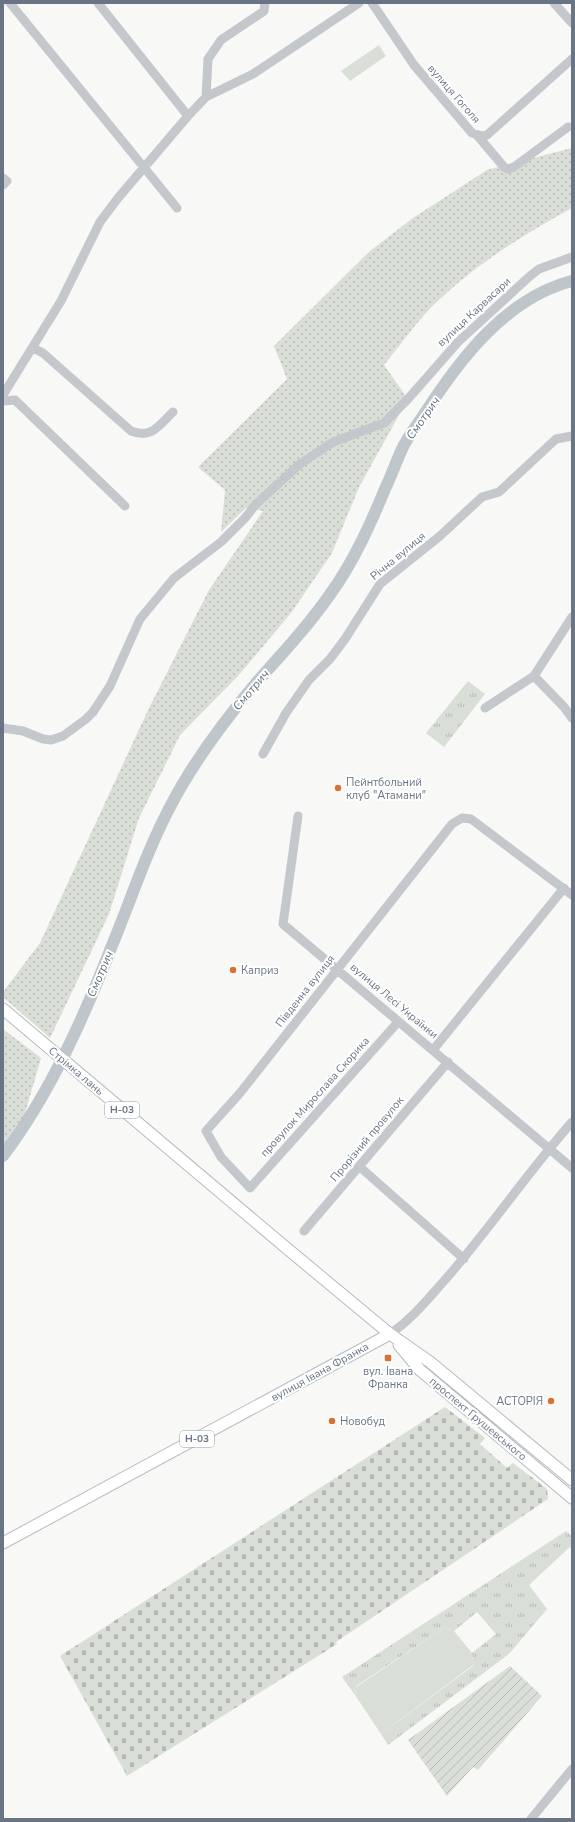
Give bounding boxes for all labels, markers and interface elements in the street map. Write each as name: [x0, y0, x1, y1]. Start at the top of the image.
street label: вулиця Гоголя: [424, 61, 484, 127]
street label: вулиця Карвасари: [434, 274, 514, 350]
water label: Смотрич: [402, 393, 444, 443]
street label: Річна вулиця: [367, 528, 429, 583]
water label: Смотрич: [229, 666, 273, 714]
place label: Пейнтбольний клуб "Атамани": [346, 775, 426, 803]
marker: Пейнтбольний клуб "Атамани": [333, 783, 343, 793]
water label: Смотрич: [83, 948, 117, 1000]
street label: Південна вулиця: [272, 952, 338, 1030]
street label: вулиця Лесі Українки: [347, 960, 441, 1042]
place label: Каприз: [241, 963, 279, 978]
marker: Каприз: [228, 965, 238, 975]
street label: провулок Мирослава Скорика: [257, 1034, 373, 1160]
street label: Стрімка лань: [45, 1043, 107, 1099]
street label: Прорізний провулок: [327, 1093, 407, 1185]
road number: Н-03: [105, 1102, 139, 1118]
street label: вулиця Івана Франка: [269, 1339, 372, 1405]
marker: вул. Івана Франка: [383, 1353, 393, 1363]
place label: вул. Івана Франка: [363, 1364, 413, 1392]
street label: проспект Грушевського: [426, 1374, 530, 1464]
place label: АСТОРІЯ: [496, 1394, 543, 1409]
marker: АСТОРІЯ: [546, 1396, 556, 1406]
place label: Новобуд: [340, 1414, 386, 1429]
marker: Новобуд: [327, 1416, 337, 1426]
road number: Н-03: [180, 1431, 214, 1447]

